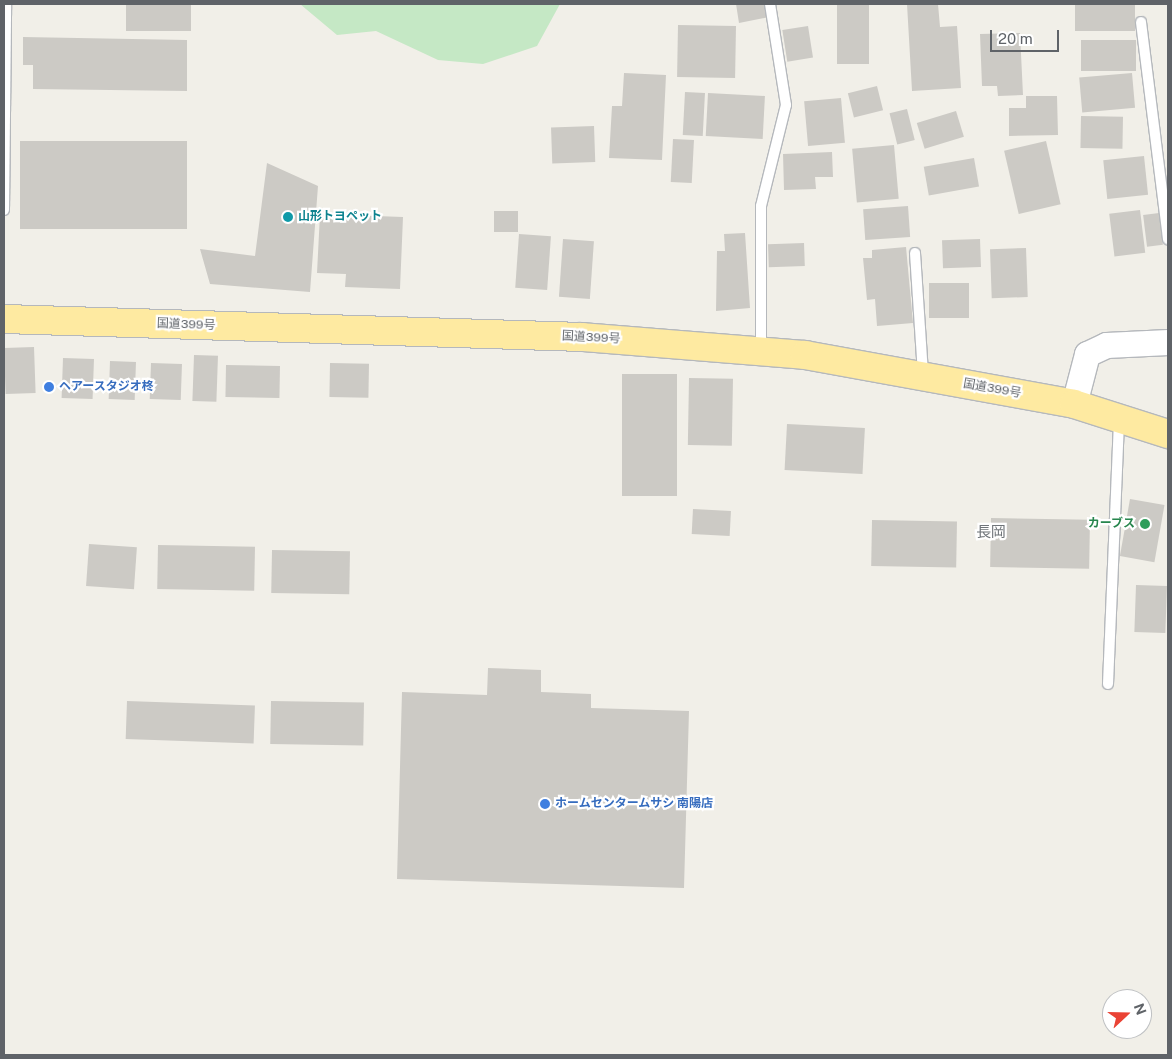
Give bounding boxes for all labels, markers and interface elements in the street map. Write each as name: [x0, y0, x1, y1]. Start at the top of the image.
scale bar: [992, 20, 1061, 52]
text: 20 m: [998, 30, 1033, 47]
place label: 山形トヨペット: [298, 210, 382, 224]
marker: 山形トヨペット: [282, 211, 294, 223]
street label: 国道399号: [157, 317, 215, 333]
street label: 国道399号: [561, 329, 621, 347]
street label: 国道399号: [962, 377, 1022, 401]
place label: ヘアースタジオ柊: [59, 380, 154, 394]
marker: ヘアースタジオ柊: [43, 381, 55, 393]
place label: カーブス: [1087, 517, 1135, 531]
marker: カーブス: [1139, 518, 1151, 530]
district label: 長岡: [976, 523, 1006, 541]
place label: ホームセンタームサシ 南陽店: [555, 797, 714, 811]
marker: ホームセンタームサシ 南陽店: [539, 798, 551, 810]
north arrow: [1102, 989, 1152, 1039]
text: N: [1131, 1001, 1149, 1017]

